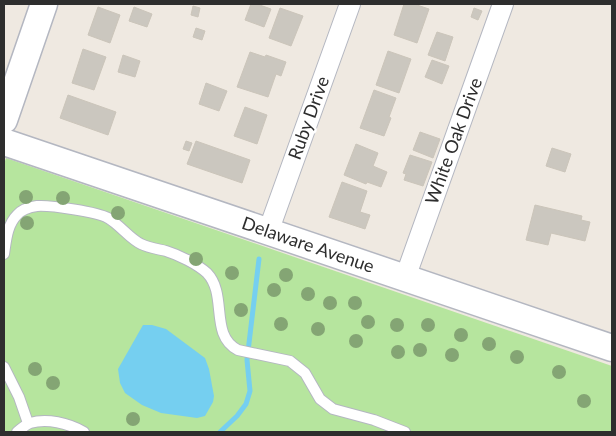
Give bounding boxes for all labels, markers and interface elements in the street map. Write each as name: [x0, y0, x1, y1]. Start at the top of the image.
street label: Ruby Drive: [283, 73, 333, 162]
street label: White Oak Drive: [420, 74, 486, 207]
street label: Delaware Avenue: [239, 211, 377, 277]

